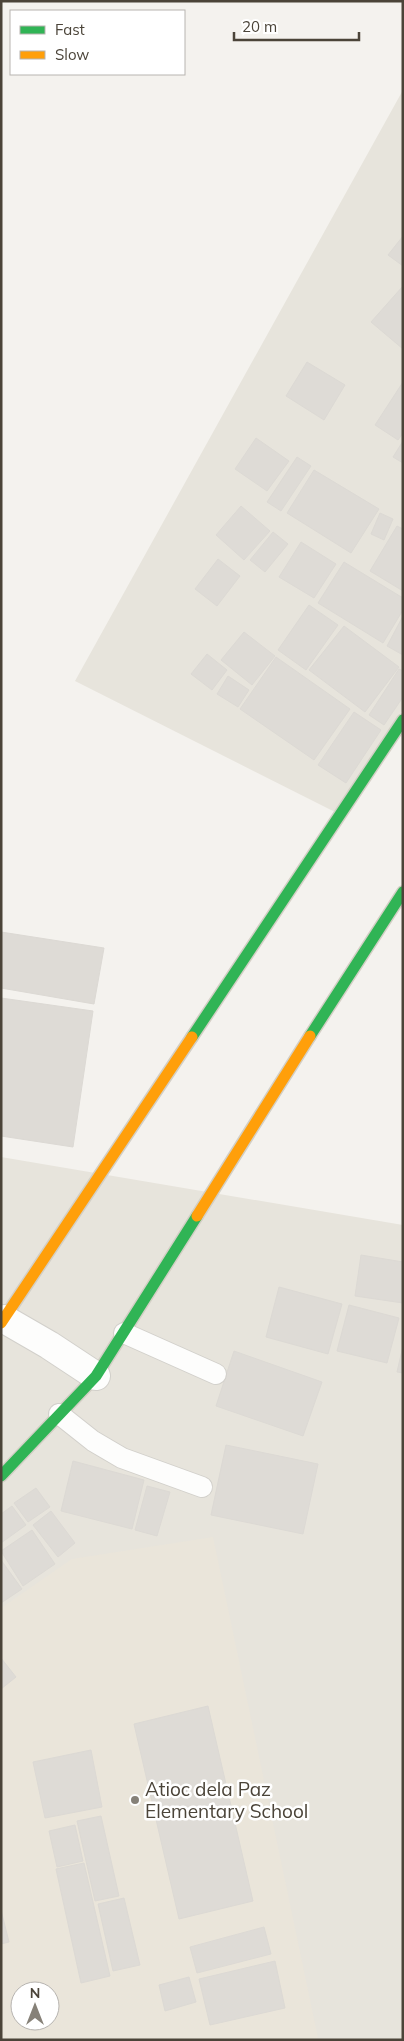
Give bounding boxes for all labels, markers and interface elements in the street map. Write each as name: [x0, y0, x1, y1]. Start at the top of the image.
legend: [10, 10, 185, 75]
scale bar: [234, 10, 359, 42]
text: 20 m: [242, 17, 277, 36]
text: Fast: [55, 20, 85, 39]
text: Slow: [55, 45, 89, 64]
place label: Atioc dela Paz Elementary School: [145, 1777, 308, 1823]
marker: Atioc dela Paz Elementary School: [129, 1794, 141, 1806]
north arrow: [10, 1981, 60, 2031]
text: N: [30, 1984, 40, 2002]

